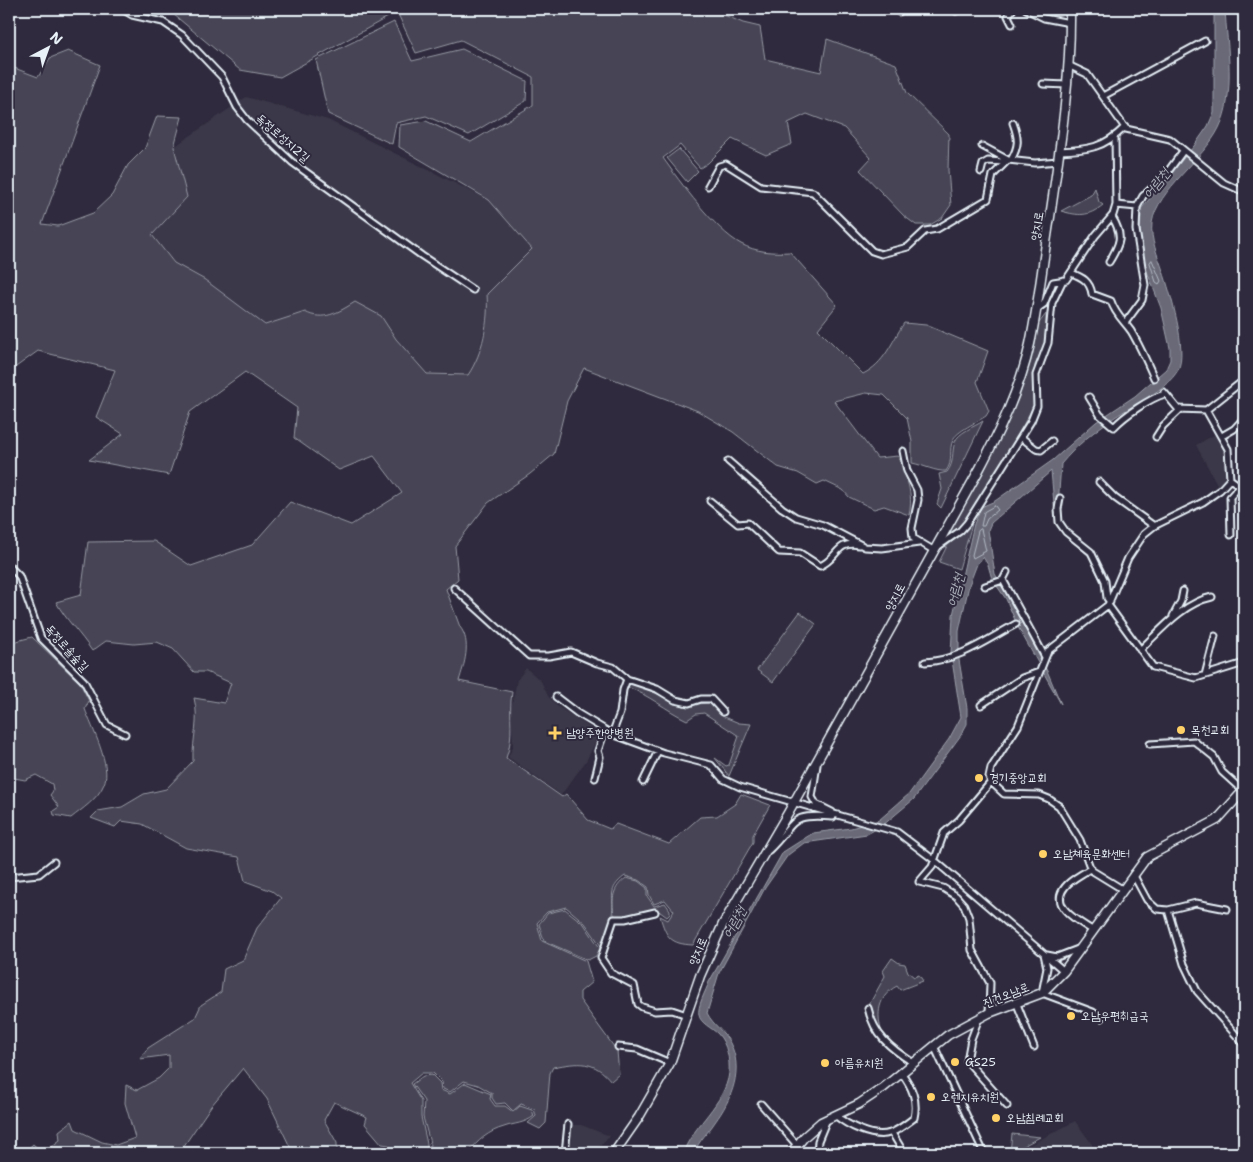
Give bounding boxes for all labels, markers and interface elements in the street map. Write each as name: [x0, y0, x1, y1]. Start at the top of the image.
north arrow: [22, 22, 72, 72]
text: N: [46, 28, 67, 49]
street label: 독정로성지2길: [253, 110, 314, 166]
water label: 어람천: [1139, 163, 1175, 202]
street label: 양지로: [1027, 210, 1047, 242]
water label: 어람천: [942, 570, 969, 609]
street label: 양지로: [881, 580, 909, 614]
street label: 독정로솔숲길: [42, 621, 93, 675]
place label: 목천교회: [1191, 722, 1230, 738]
marker: 목천교회: [1175, 724, 1187, 736]
place label: 남양주한양병원: [566, 725, 634, 741]
marker: 남양주한양병원: [548, 726, 562, 740]
place label: 경기중앙교회: [989, 770, 1047, 786]
marker: 경기중앙교회: [973, 772, 985, 784]
place label: 오남쳬육문화센터: [1053, 846, 1130, 862]
marker: 오남쳬육문화센터: [1037, 848, 1049, 860]
water label: 어람천: [718, 901, 751, 941]
street label: 양지로: [685, 935, 711, 967]
street label: 진건오남로: [981, 979, 1031, 1011]
place label: 오남우편취급국: [1081, 1008, 1149, 1024]
marker: 오남우편취급국: [1065, 1010, 1077, 1022]
place label: GS25: [965, 1054, 996, 1070]
place label: 아름유치원: [835, 1055, 883, 1071]
marker: GS25: [949, 1056, 961, 1068]
marker: 아름유치원: [819, 1057, 831, 1069]
place label: 오렌지유치원: [941, 1089, 999, 1105]
marker: 오렌지유치원: [925, 1091, 937, 1103]
place label: 오남침례교회: [1006, 1110, 1064, 1126]
marker: 오남침례교회: [990, 1112, 1002, 1124]

